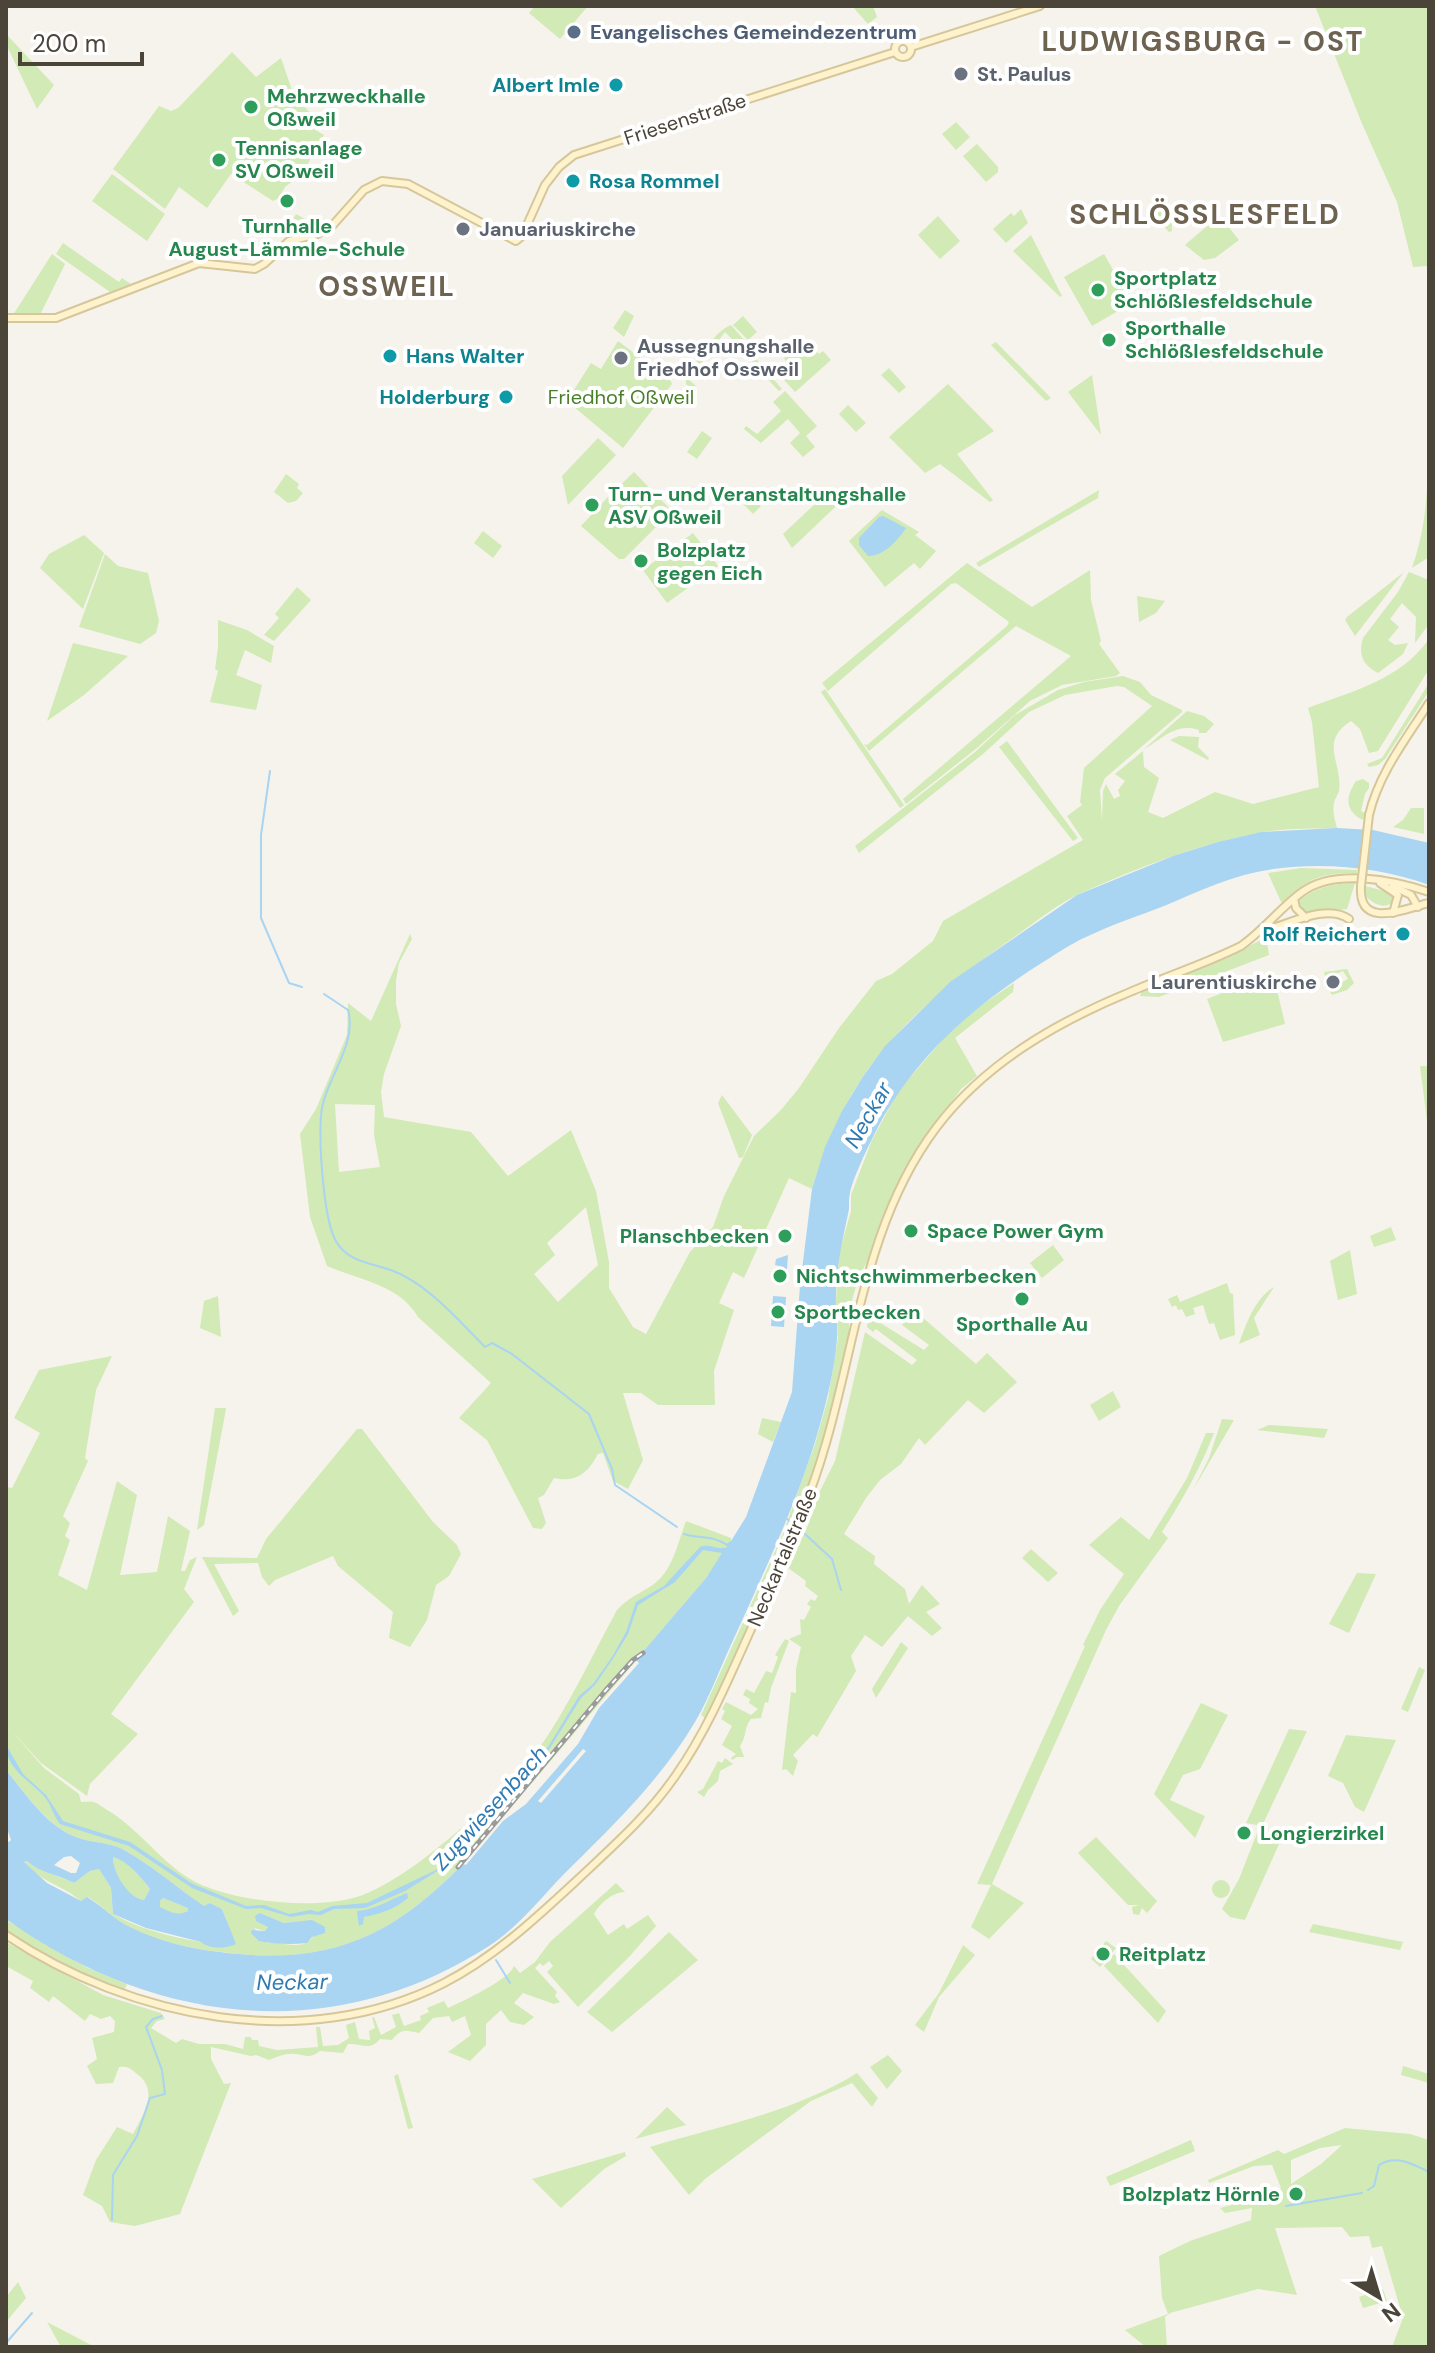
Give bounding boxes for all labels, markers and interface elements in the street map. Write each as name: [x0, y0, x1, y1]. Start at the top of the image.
scale bar: [20, 16, 142, 66]
place label: Evangelisches Gemeindezentrum: [590, 19, 917, 45]
marker: Evangelisches Gemeindezentrum: [565, 23, 583, 41]
district label: LUDWIGSBURG - OST: [1042, 23, 1364, 60]
text: 200 m: [32, 28, 106, 59]
place label: St. Paulus: [977, 61, 1071, 87]
marker: St. Paulus: [952, 65, 970, 83]
place label: Albert Imle: [492, 72, 600, 98]
marker: Albert Imle: [607, 76, 625, 94]
place label: Mehrzweckhalle Oßweil: [267, 83, 426, 132]
street label: Friesenstraße: [621, 87, 749, 151]
marker: Mehrzweckhalle Oßweil: [242, 98, 260, 116]
place label: Tennisanlage SV Oßweil: [235, 135, 363, 184]
marker: Tennisanlage SV Oßweil: [210, 151, 228, 169]
place label: Rosa Rommel: [589, 168, 720, 194]
marker: Rosa Rommel: [564, 172, 582, 190]
marker: Turnhalle August-Lämmle-Schule: [278, 192, 296, 210]
district label: SCHLÖSSLESFELD: [1069, 196, 1341, 233]
place label: Turnhalle August-Lämmle-Schule: [169, 213, 405, 262]
place label: Januariuskirche: [479, 216, 636, 242]
marker: Januariuskirche: [454, 220, 472, 238]
place label: Sportplatz Schlößlesfeldschule: [1114, 265, 1313, 314]
district label: OSSWEIL: [318, 268, 456, 305]
marker: Sportplatz Schlößlesfeldschule: [1089, 281, 1107, 299]
place label: Sporthalle Schlößlesfeldschule: [1125, 315, 1324, 364]
marker: Sporthalle Schlößlesfeldschule: [1100, 331, 1118, 349]
place label: Aussegnungshalle Friedhof Ossweil: [637, 333, 815, 382]
place label: Hans Walter: [406, 343, 525, 369]
marker: Hans Walter: [381, 347, 399, 365]
marker: Aussegnungshalle Friedhof Ossweil: [612, 349, 630, 367]
place label: Holderburg: [380, 384, 490, 410]
park label: Friedhof Oßweil: [548, 384, 694, 410]
marker: Holderburg: [497, 388, 515, 406]
place label: Turn- und Veranstaltungshalle ASV Oßweil: [608, 481, 906, 530]
marker: Turn- und Veranstaltungshalle ASV Oßweil: [583, 496, 601, 514]
place label: Bolzplatz gegen Eich: [657, 537, 763, 586]
marker: Bolzplatz gegen Eich: [632, 552, 650, 570]
place label: Rolf Reichert: [1262, 921, 1387, 947]
marker: Rolf Reichert: [1394, 925, 1412, 943]
place label: Laurentiuskirche: [1151, 969, 1317, 995]
marker: Laurentiuskirche: [1324, 973, 1342, 991]
water label: Neckar: [838, 1076, 899, 1153]
place label: Space Power Gym: [927, 1218, 1104, 1244]
marker: Space Power Gym: [902, 1222, 920, 1240]
place label: Planschbecken: [620, 1223, 769, 1249]
marker: Planschbecken: [776, 1227, 794, 1245]
place label: Nichtschwimmerbecken: [796, 1263, 1036, 1289]
marker: Nichtschwimmerbecken: [771, 1267, 789, 1285]
marker: Sporthalle Au: [1013, 1290, 1031, 1308]
place label: Sportbecken: [794, 1299, 921, 1325]
marker: Sportbecken: [769, 1303, 787, 1321]
place label: Sporthalle Au: [956, 1311, 1088, 1337]
street label: Neckartalstraße: [741, 1484, 823, 1630]
water label: Zugwiesenbach: [426, 1739, 554, 1877]
place label: Longierzirkel: [1260, 1820, 1384, 1846]
marker: Longierzirkel: [1235, 1824, 1253, 1842]
place label: Reitplatz: [1119, 1941, 1206, 1967]
marker: Reitplatz: [1094, 1945, 1112, 1963]
water label: Neckar: [256, 1967, 329, 1997]
place label: Bolzplatz Hörnle: [1122, 2181, 1280, 2207]
marker: Bolzplatz Hörnle: [1287, 2185, 1305, 2203]
north arrow: [1339, 2257, 1419, 2337]
text: N: [1376, 2296, 1406, 2329]

